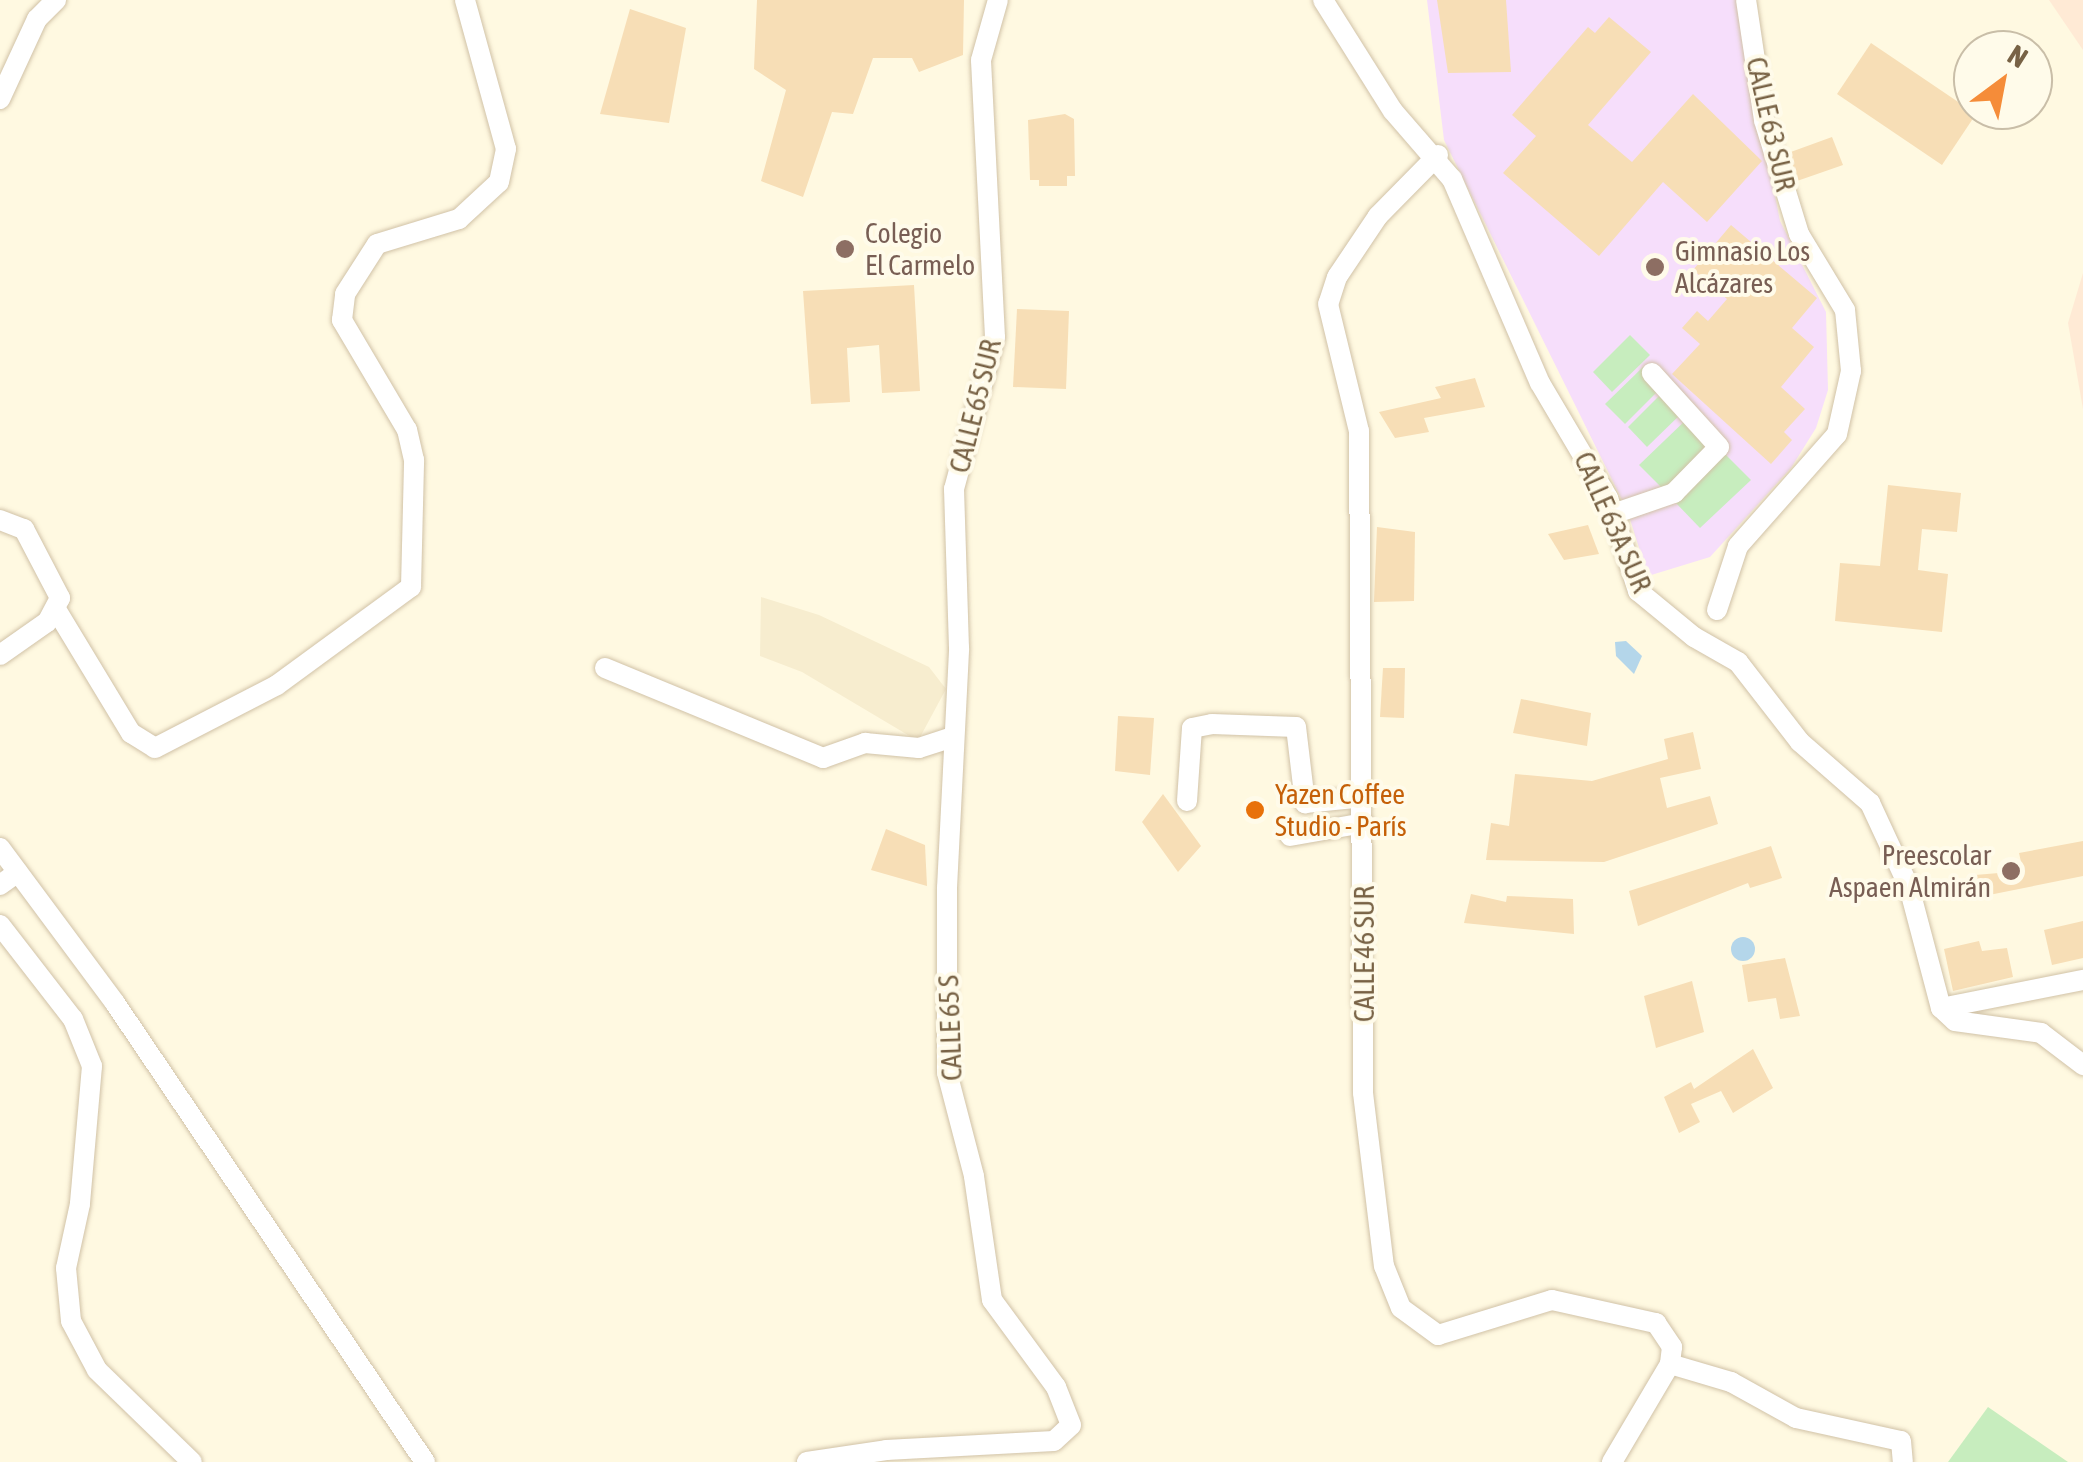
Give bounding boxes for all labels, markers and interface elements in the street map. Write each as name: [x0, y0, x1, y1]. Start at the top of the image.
north arrow: [1953, 30, 2053, 130]
text: N: [2002, 38, 2033, 74]
street label: CALLE 63 SUR: [1739, 54, 1803, 194]
place label: Colegio El Carmelo: [865, 216, 975, 282]
place label: Gimnasio Los Alcázares: [1675, 234, 1810, 300]
marker: Colegio El Carmelo: [834, 238, 856, 260]
marker: Gimnasio Los Alcázares: [1644, 256, 1666, 278]
street label: CALLE 65 SUR: [942, 336, 1008, 476]
street label: CALLE 63A SUR: [1567, 447, 1659, 597]
place label: Yazen Coffee Studio - París: [1275, 777, 1407, 843]
marker: Yazen Coffee Studio - París: [1244, 799, 1266, 821]
place label: Preescolar Aspaen Almirán: [1829, 838, 1991, 904]
marker: Preescolar Aspaen Almirán: [2000, 860, 2022, 882]
street label: CALLE 46 SUR: [1347, 886, 1381, 1022]
street label: CALLE 65 S: [931, 975, 969, 1081]

